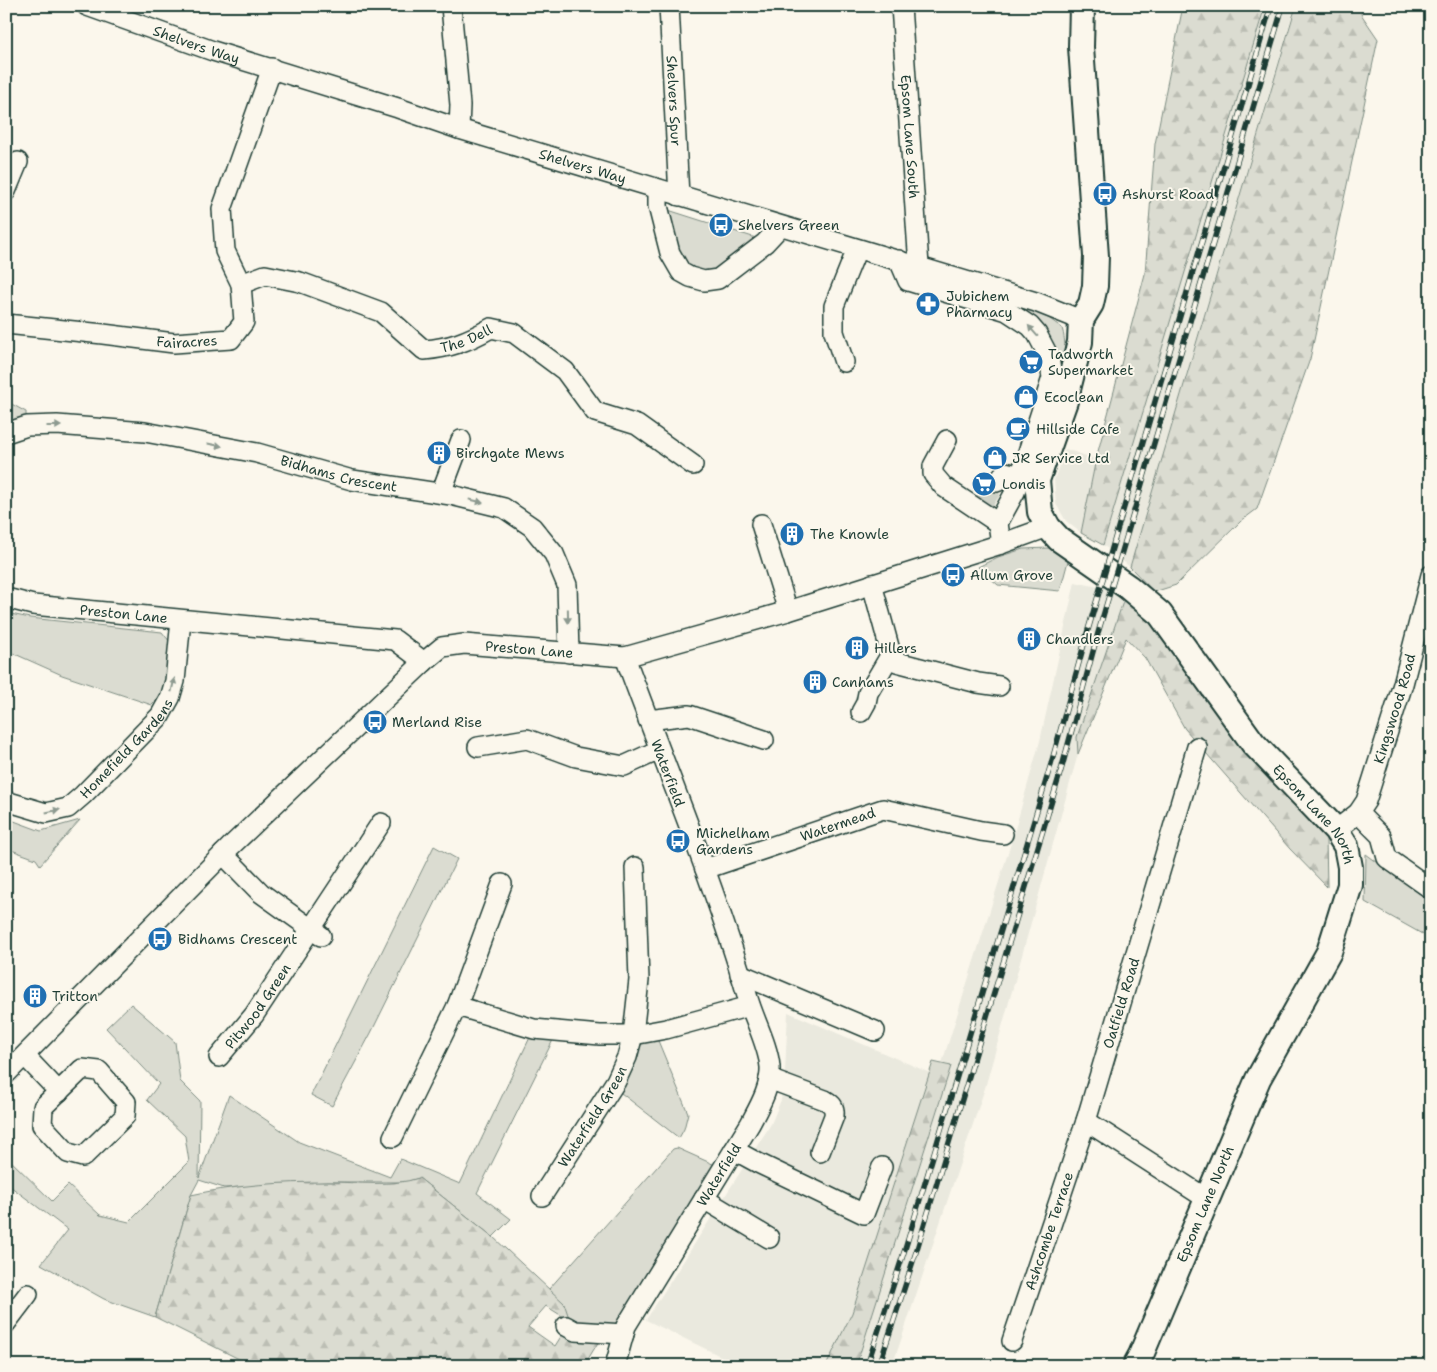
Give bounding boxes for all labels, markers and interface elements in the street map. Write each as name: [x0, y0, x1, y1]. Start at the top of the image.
street label: Shelvers Way: [151, 21, 242, 68]
street label: Shelvers Spur: [663, 55, 685, 147]
street label: Epsom Lane South: [897, 74, 923, 199]
street label: Shelvers Way: [537, 144, 628, 188]
bus stop icon: Ashurst Road: [1092, 181, 1118, 207]
place label: Ashurst Road: [1122, 185, 1214, 203]
bus stop icon: Shelvers Green: [708, 212, 734, 238]
place label: Shelvers Green: [738, 216, 840, 234]
place label: Jubichem Pharmacy: [946, 287, 1013, 321]
pharmacy icon: Jubichem Pharmacy: [915, 291, 941, 317]
street label: The Dell: [439, 320, 496, 357]
one-way arrow: [1028, 324, 1039, 337]
street label: Fairacres: [155, 331, 218, 352]
place label: Tadworth Supermarket: [1048, 345, 1133, 379]
supermarket icon: Tadworth Supermarket: [1018, 349, 1044, 375]
shop icon: Ecoclean: [1013, 384, 1039, 410]
place label: Ecoclean: [1044, 388, 1104, 406]
cafe icon: Hillside Cafe: [1005, 416, 1031, 442]
place label: Hillside Cafe: [1036, 420, 1120, 438]
one-way arrow: [46, 422, 62, 430]
building icon: Birchgate Mews: [426, 440, 452, 466]
one-way arrow: [207, 441, 223, 449]
place label: Birchgate Mews: [456, 444, 565, 462]
shop icon: JR Service Ltd: [982, 445, 1008, 471]
place label: JR Service Ltd: [1012, 449, 1109, 467]
street label: Bidhams Crescent: [278, 451, 398, 496]
supermarket icon: Londis: [971, 471, 997, 497]
place label: Londis: [1002, 475, 1046, 493]
one-way arrow: [468, 497, 484, 505]
building icon: The Knowle: [779, 521, 805, 547]
place label: The Knowle: [810, 525, 889, 543]
bus stop icon: Allum Grove: [940, 562, 966, 588]
place label: Allum Grove: [970, 566, 1053, 584]
street label: Preston Lane: [79, 601, 169, 627]
one-way arrow: [564, 609, 572, 625]
building icon: Chandlers: [1016, 626, 1042, 652]
place label: Chandlers: [1046, 630, 1114, 648]
building icon: Hillers: [844, 635, 870, 661]
street label: Preston Lane: [484, 637, 574, 662]
place label: Hillers: [874, 639, 917, 657]
street label: Kingswood Road: [1369, 652, 1419, 766]
building icon: Canhams: [802, 669, 828, 695]
place label: Canhams: [832, 673, 894, 691]
one-way arrow: [169, 677, 177, 692]
street label: Homefield Gardens: [76, 695, 177, 802]
bus stop icon: Merland Rise: [362, 709, 388, 735]
place label: Merland Rise: [392, 713, 482, 731]
street label: Waterfield: [647, 737, 689, 809]
street label: Epsom Lane North: [1269, 760, 1358, 866]
street label: Watermead: [798, 803, 878, 845]
one-way arrow: [45, 807, 60, 815]
place label: Michelham Gardens: [696, 824, 770, 858]
bus stop icon: Michelham Gardens: [665, 828, 691, 854]
bus stop icon: Bidhams Crescent: [147, 926, 173, 952]
place label: Bidhams Crescent: [178, 930, 297, 948]
street label: Oatfield Road: [1099, 955, 1143, 1051]
street label: Pitwood Green: [221, 960, 295, 1052]
building icon: Tritton: [22, 983, 48, 1009]
place label: Tritton: [52, 987, 98, 1005]
street label: Waterfield Green: [554, 1063, 631, 1171]
street label: Waterfield: [693, 1140, 745, 1210]
street label: Epsom Lane North: [1172, 1143, 1238, 1265]
street label: Ashcombe Terrace: [1021, 1170, 1077, 1292]

